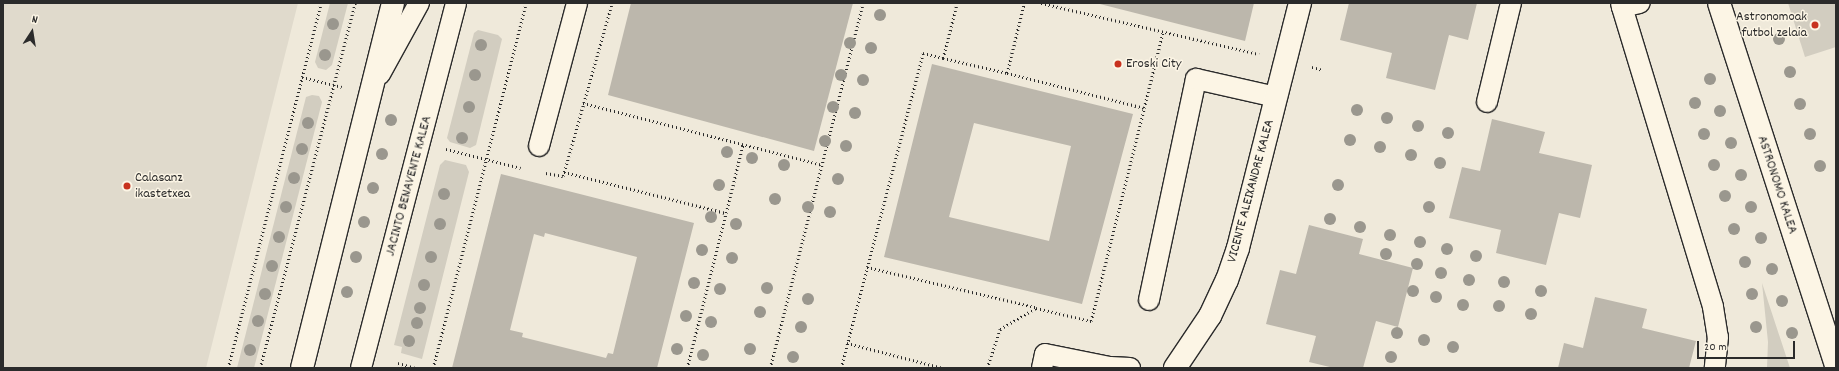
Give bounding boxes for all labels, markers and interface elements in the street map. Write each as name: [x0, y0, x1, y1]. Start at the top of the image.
place label: Astronomoak futbol zelaia: [1736, 9, 1807, 42]
north arrow: [12, 12, 52, 52]
text: N: [30, 12, 39, 29]
marker: Astronomoak futbol zelaia: [1810, 20, 1820, 30]
place label: Eroski City: [1126, 56, 1181, 72]
marker: Eroski City: [1113, 59, 1123, 69]
street label: JACINTO BENAVENTE KALEA: [382, 114, 436, 258]
street label: VICENTE ALEIXANDRE KALEA: [1224, 118, 1278, 264]
street label: ASTRONOMO KALEA: [1753, 134, 1801, 236]
place label: Calasanz ikastetxea: [135, 170, 190, 202]
marker: Calasanz ikastetxea: [122, 181, 132, 191]
scale bar: [1699, 333, 1797, 359]
text: 20 m: [1704, 339, 1727, 356]

